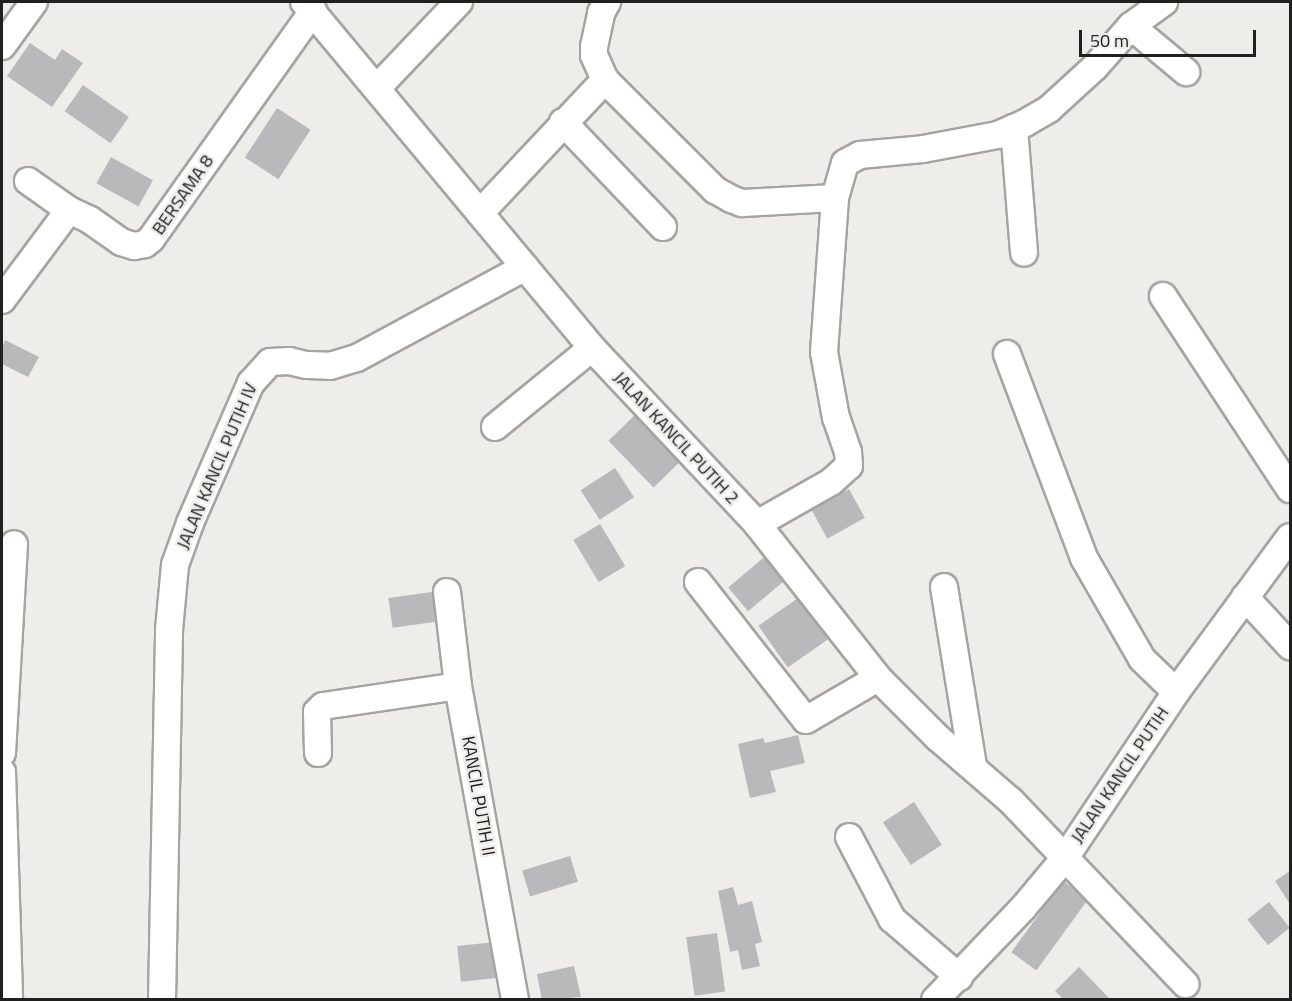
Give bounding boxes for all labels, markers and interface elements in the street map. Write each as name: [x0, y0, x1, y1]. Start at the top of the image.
scale bar: [1082, 18, 1259, 56]
text: 50 m: [1090, 27, 1129, 54]
street label: BERSAMA 8: [148, 151, 218, 239]
street label: JALAN KANCIL PUTIH 2: [609, 367, 743, 509]
street label: JALAN KANCIL PUTIH IV: [172, 380, 262, 552]
street label: JALAN KANCIL PUTIH: [1066, 703, 1174, 847]
street label: KANCIL PUTIH II: [457, 735, 499, 857]

